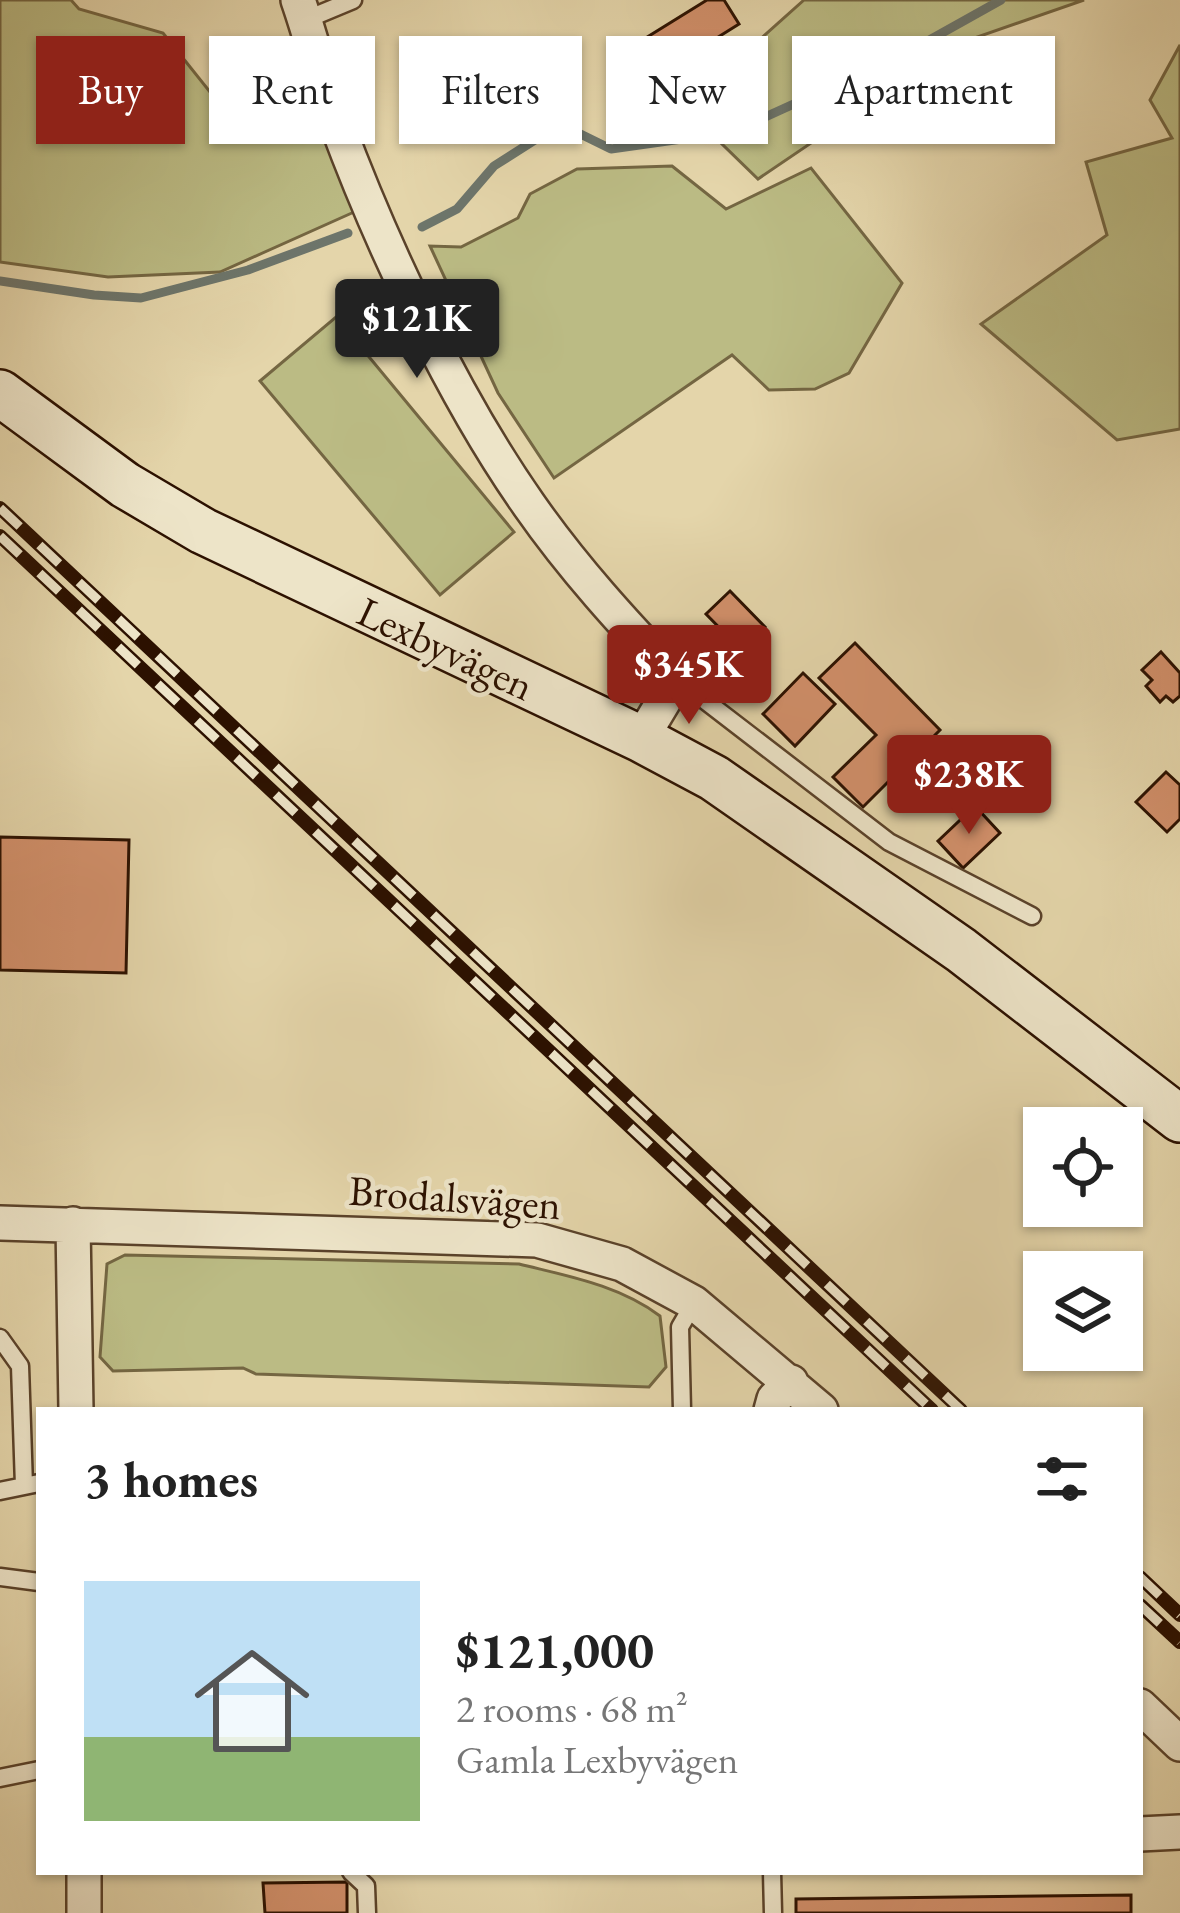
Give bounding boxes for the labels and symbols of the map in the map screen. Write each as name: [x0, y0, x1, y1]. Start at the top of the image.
pin: $121K: [333, 279, 501, 381]
street label: Lexbyvägen: [349, 584, 543, 713]
pin: $345K: [605, 625, 773, 727]
pin: $238K: [885, 735, 1053, 837]
street label: Brodalsvägen: [347, 1163, 563, 1232]

